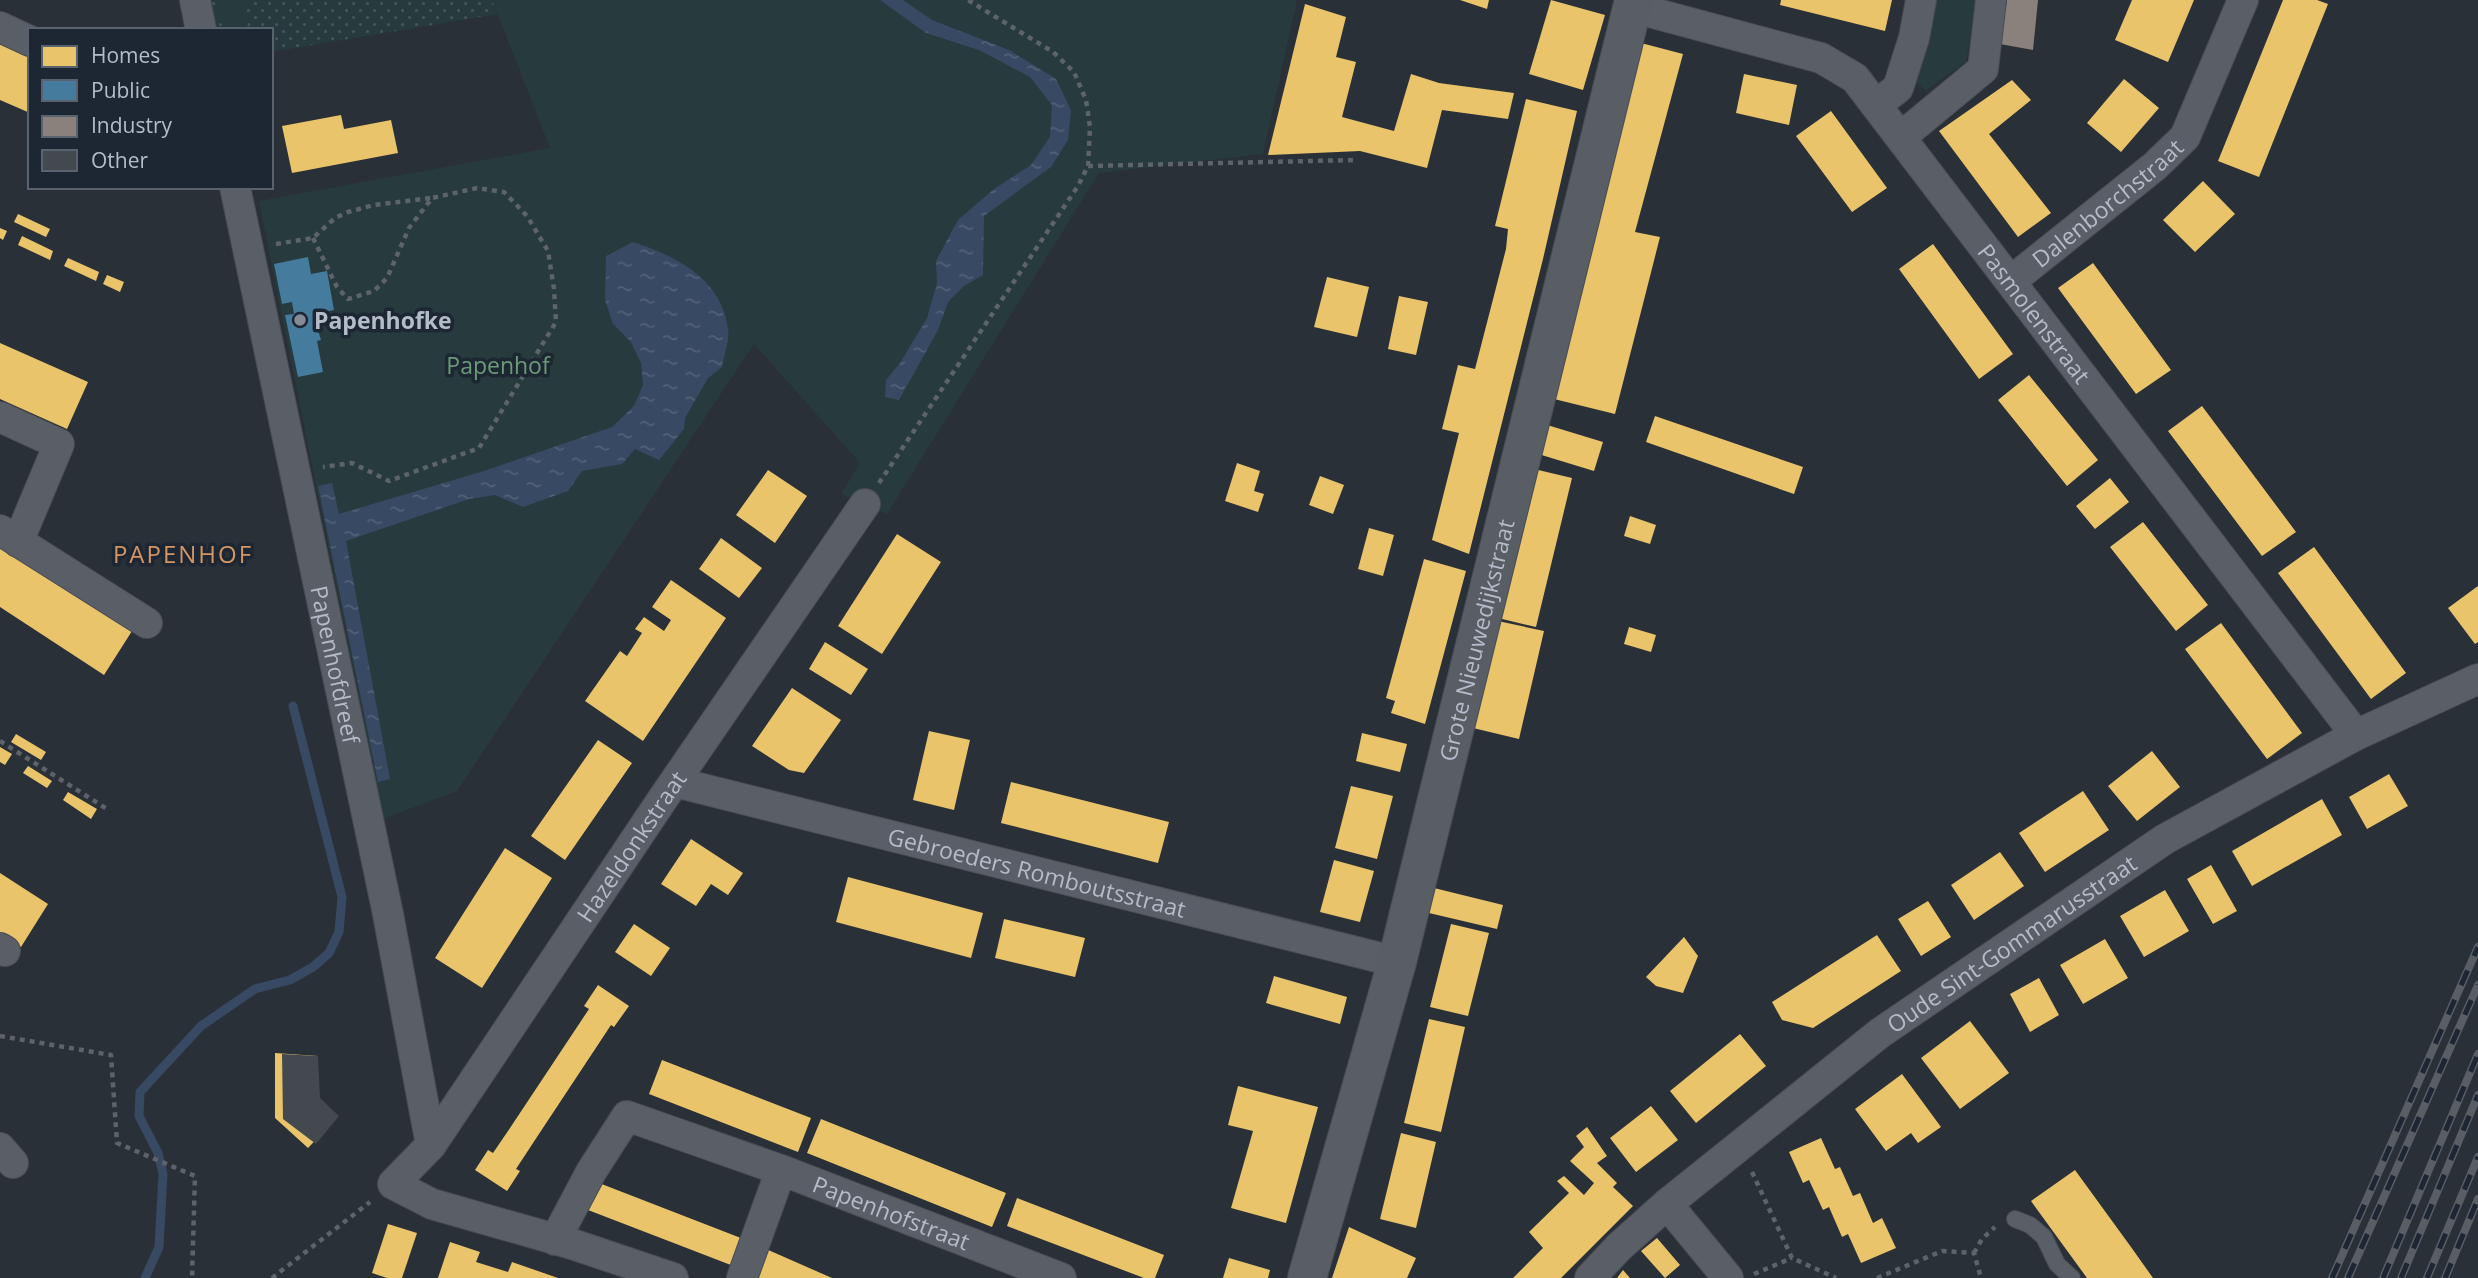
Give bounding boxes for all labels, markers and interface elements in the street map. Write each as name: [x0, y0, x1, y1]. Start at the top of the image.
legend: [28, 28, 273, 189]
text: Homes: [91, 41, 160, 69]
text: Public: [91, 76, 150, 104]
text: Industry: [91, 111, 173, 139]
street label: Dalenborchstraat: [2025, 131, 2190, 275]
text: Other: [91, 146, 148, 174]
street label: Pasmolenstraat: [1971, 237, 2098, 390]
place label: Papenhofke: [314, 304, 452, 336]
marker: Papenhofke: [292, 312, 308, 328]
park label: Papenhof: [446, 349, 551, 381]
street label: Grote Nieuwedijkstraat: [1431, 516, 1521, 764]
district label: PAPENHOF: [113, 537, 253, 570]
street label: Papenhofdreef: [303, 583, 368, 748]
street label: Hazeldonkstraat: [569, 764, 693, 928]
street label: Gebroeders Romboutsstraat: [885, 820, 1189, 925]
street label: Oude Sint-Gommarusstraat: [1880, 847, 2143, 1040]
street label: Papenhofstraat: [808, 1168, 974, 1257]

